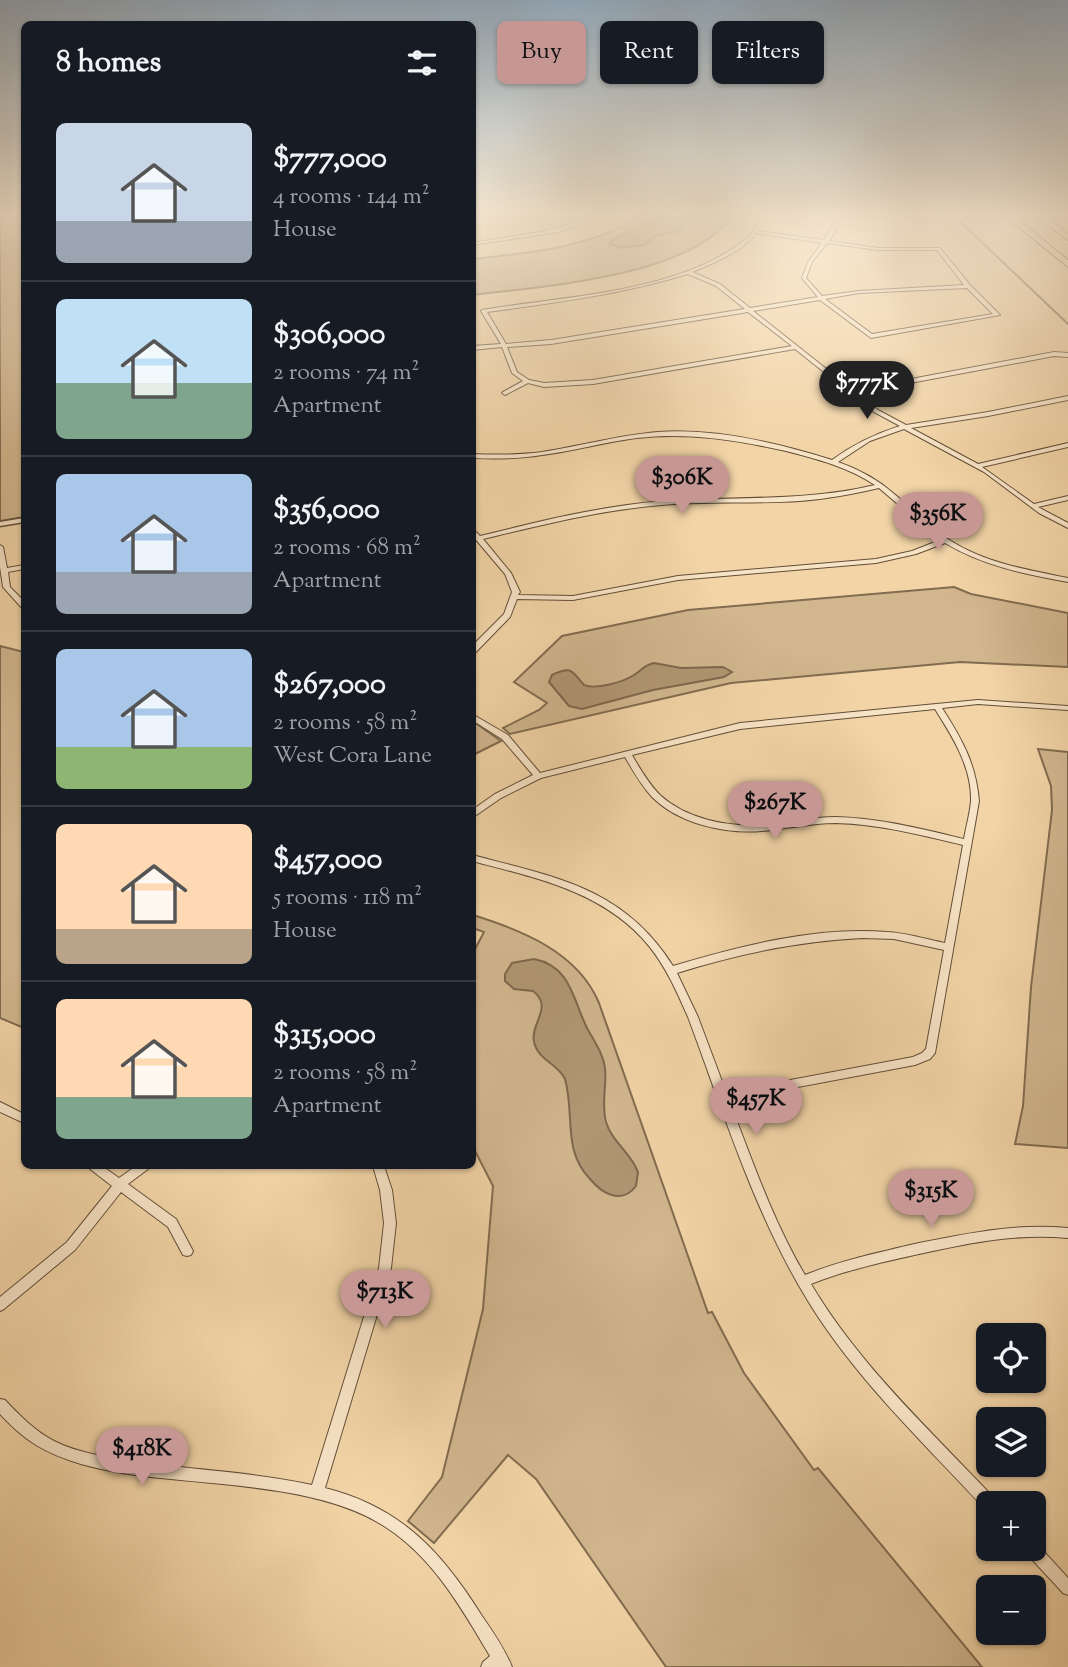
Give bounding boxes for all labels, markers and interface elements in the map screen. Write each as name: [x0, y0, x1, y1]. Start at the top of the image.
chip: Buy: [497, 21, 586, 84]
chip: Rent: [600, 21, 698, 84]
chip: Filters: [712, 21, 824, 84]
text: 8 homes: [56, 42, 161, 85]
icon: filters: [403, 44, 441, 82]
text: $777,000: [273, 138, 387, 181]
icon: home: [112, 151, 196, 235]
text: 4 rooms · 144 m²: [273, 181, 430, 214]
text: House: [273, 214, 337, 247]
text: $306,000: [273, 314, 385, 357]
icon: home: [112, 327, 196, 411]
text: 2 rooms · 74 m²: [273, 357, 419, 390]
pin: $777K: [818, 362, 916, 421]
text: $777K: [835, 367, 899, 400]
text: Apartment: [273, 390, 382, 423]
pin: $306K: [633, 456, 731, 516]
text: $306K: [651, 462, 713, 495]
text: $356,000: [273, 489, 380, 532]
pin: $356K: [889, 492, 987, 552]
text: $356K: [909, 498, 967, 531]
icon: home: [112, 502, 196, 586]
text: 2 rooms · 68 m²: [273, 532, 421, 565]
text: Apartment: [273, 565, 382, 598]
text: $267,000: [273, 664, 386, 707]
icon: home: [112, 677, 196, 761]
text: 2 rooms · 58 m²: [273, 707, 417, 740]
text: West Cora Lane: [273, 740, 432, 773]
pin: $267K: [726, 782, 824, 841]
text: $267K: [744, 787, 806, 820]
text: $457,000: [273, 839, 382, 882]
icon: home: [112, 852, 196, 936]
text: 5 rooms · 118 m²: [273, 882, 422, 915]
text: House: [273, 915, 337, 948]
text: $315,000: [273, 1014, 376, 1057]
icon: home: [112, 1027, 196, 1111]
text: 2 rooms · 58 m²: [273, 1057, 417, 1090]
pin: $457K: [707, 1078, 805, 1137]
text: $457K: [726, 1083, 786, 1116]
text: Apartment: [273, 1090, 382, 1123]
pin: $315K: [882, 1170, 980, 1229]
text: $315K: [904, 1175, 958, 1208]
pin: $713K: [336, 1270, 434, 1330]
text: $713K: [356, 1276, 414, 1309]
map controls: [976, 1323, 1046, 1645]
button: locate: [976, 1323, 1046, 1393]
button: layers: [976, 1407, 1046, 1477]
pin: $418K: [93, 1428, 191, 1487]
text: $418K: [112, 1433, 172, 1466]
button: +: [976, 1491, 1046, 1561]
button: −: [976, 1575, 1046, 1645]

